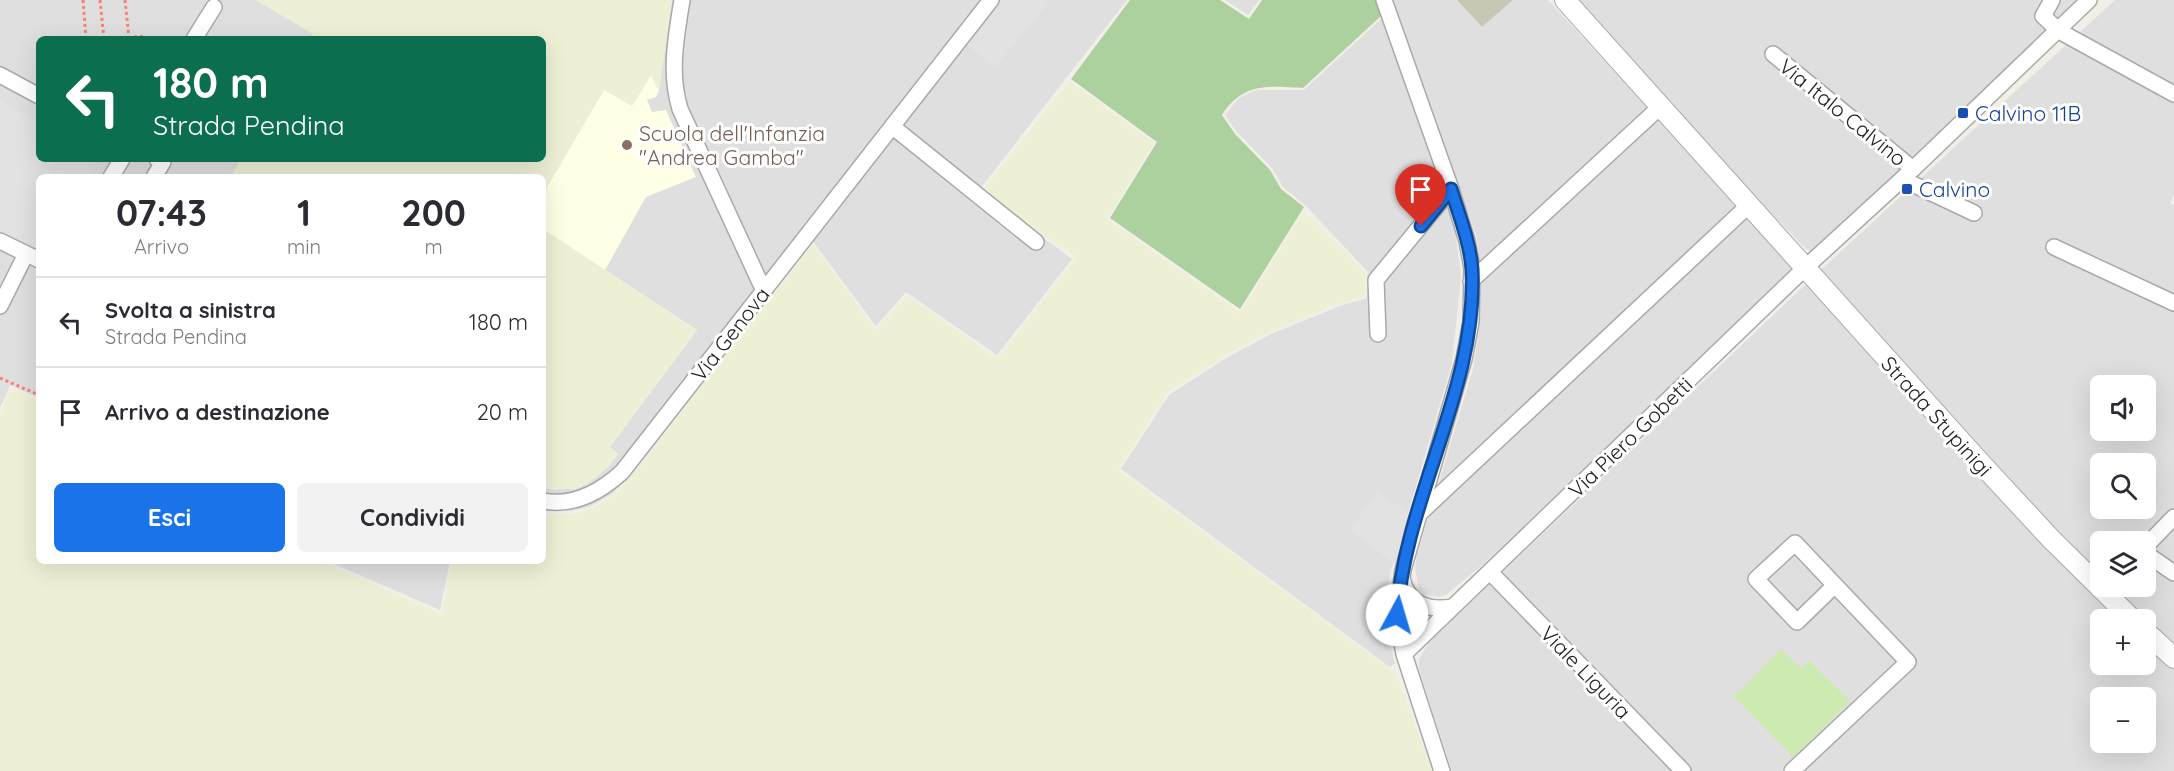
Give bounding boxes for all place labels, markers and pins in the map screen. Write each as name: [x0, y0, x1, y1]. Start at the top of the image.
place label: Calvino 11B: [1975, 100, 2081, 126]
marker: Calvino 11B: [1956, 106, 1970, 120]
place label: Scuola dell'Infanzia "Andrea Gamba": [639, 120, 825, 170]
marker: Scuola dell'Infanzia "Andrea Gamba": [620, 138, 634, 152]
pin: [1395, 164, 1446, 226]
place label: Calvino: [1919, 176, 1990, 202]
marker: Calvino: [1900, 182, 1914, 196]

